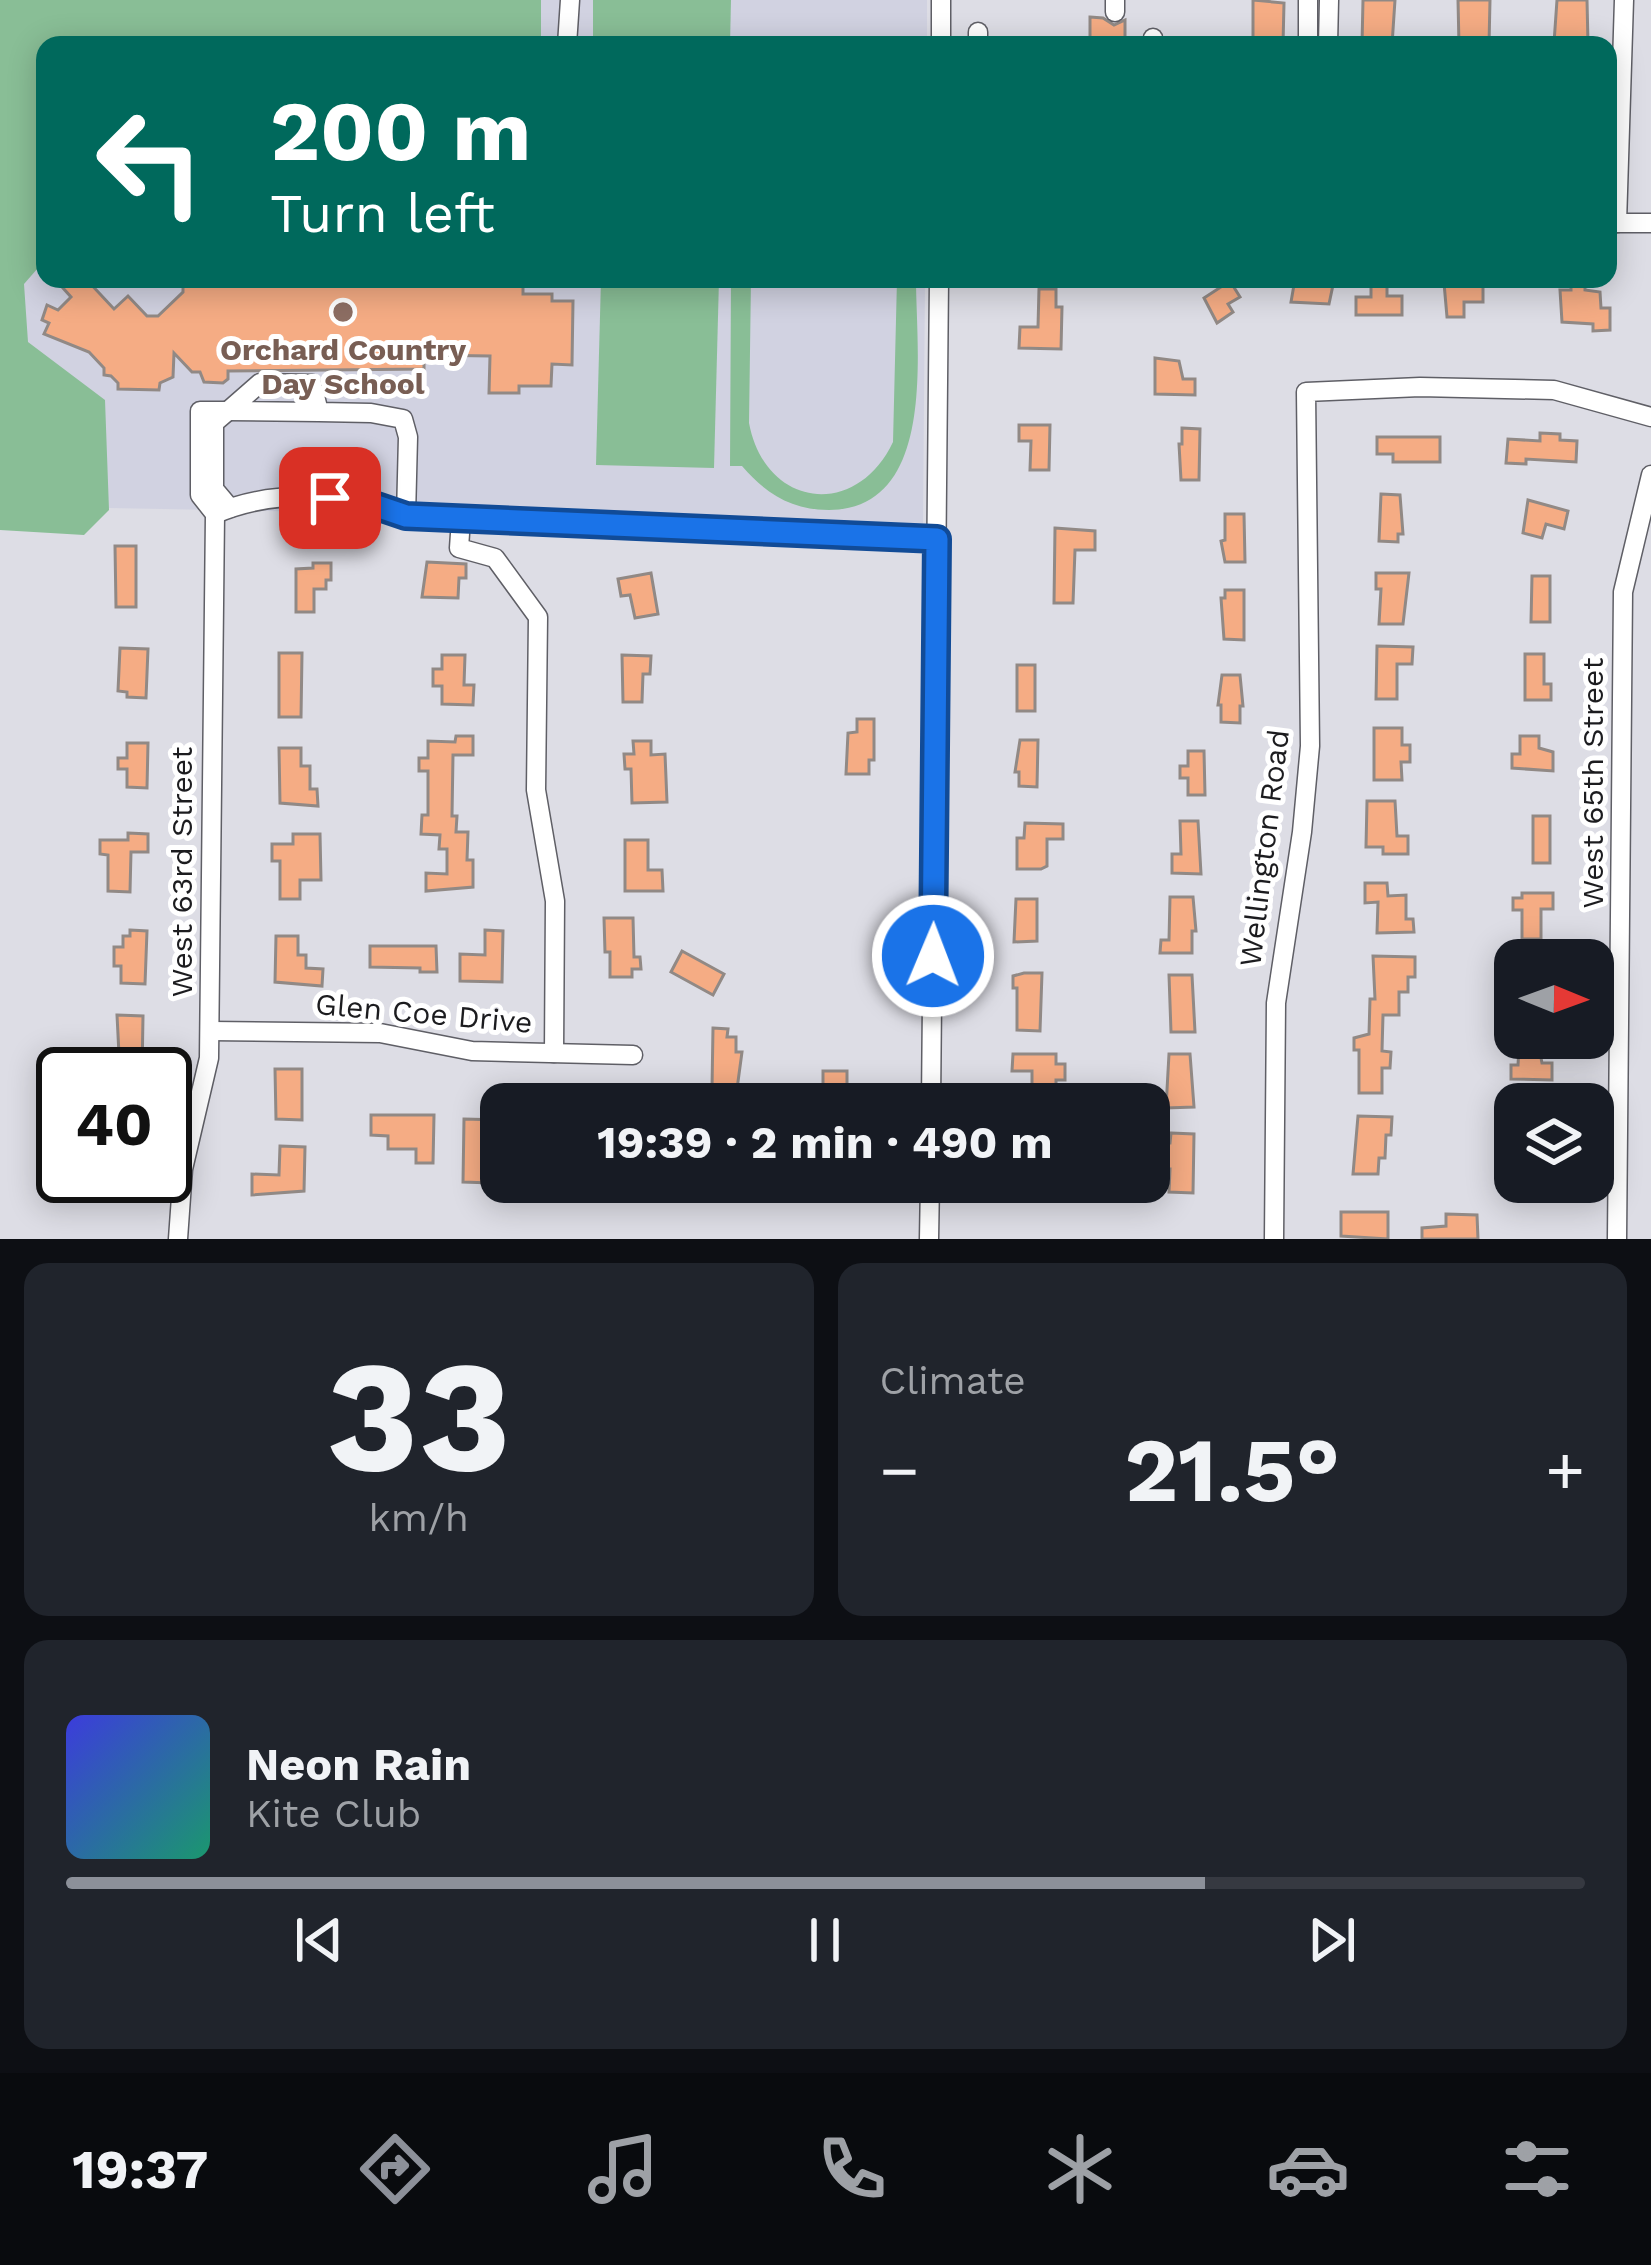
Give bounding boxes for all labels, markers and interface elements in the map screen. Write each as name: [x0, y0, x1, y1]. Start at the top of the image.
text: 200 m: [270, 82, 531, 180]
icon: left: [72, 84, 228, 240]
text: Turn left: [270, 182, 495, 245]
marker: Orchard Country Day School: [330, 299, 356, 325]
place label: Orchard Country Day School: [220, 332, 466, 401]
pin: [279, 447, 381, 549]
icon: arrive: [297, 465, 363, 531]
street label: West 65th Street: [1575, 657, 1610, 909]
street label: Wellington Road: [1232, 727, 1296, 969]
street label: West 63rd Street: [164, 746, 199, 997]
position arrow: [870, 893, 996, 1019]
north arrow: [1494, 939, 1614, 1059]
map controls: [1494, 939, 1614, 1203]
street label: Glen Coe Drive: [314, 986, 534, 1040]
speed limit sign: 40: [36, 1047, 192, 1203]
button: layers: [1494, 1083, 1614, 1203]
text: 19:39 · 2 min · 490 m: [597, 1116, 1053, 1169]
text: 33: [326, 1325, 511, 1508]
text: Climate: [880, 1358, 1026, 1403]
text: 21.5°: [1124, 1417, 1340, 1523]
text: −: [880, 1432, 919, 1509]
text: +: [1545, 1432, 1585, 1509]
text: km/h: [369, 1495, 469, 1540]
text: Neon Rain: [246, 1738, 471, 1791]
text: Kite Club: [246, 1791, 421, 1836]
icon: previous: [286, 1907, 352, 1973]
icon: pause: [792, 1907, 858, 1973]
icon: next: [1299, 1907, 1365, 1973]
icon: directions: [353, 2127, 437, 2211]
icon: music: [581, 2127, 665, 2211]
icon: phone: [810, 2127, 894, 2211]
icon: climate: [1038, 2127, 1122, 2211]
icon: car: [1266, 2127, 1350, 2211]
icon: filters: [1495, 2127, 1579, 2211]
text: 19:37: [72, 2138, 208, 2201]

